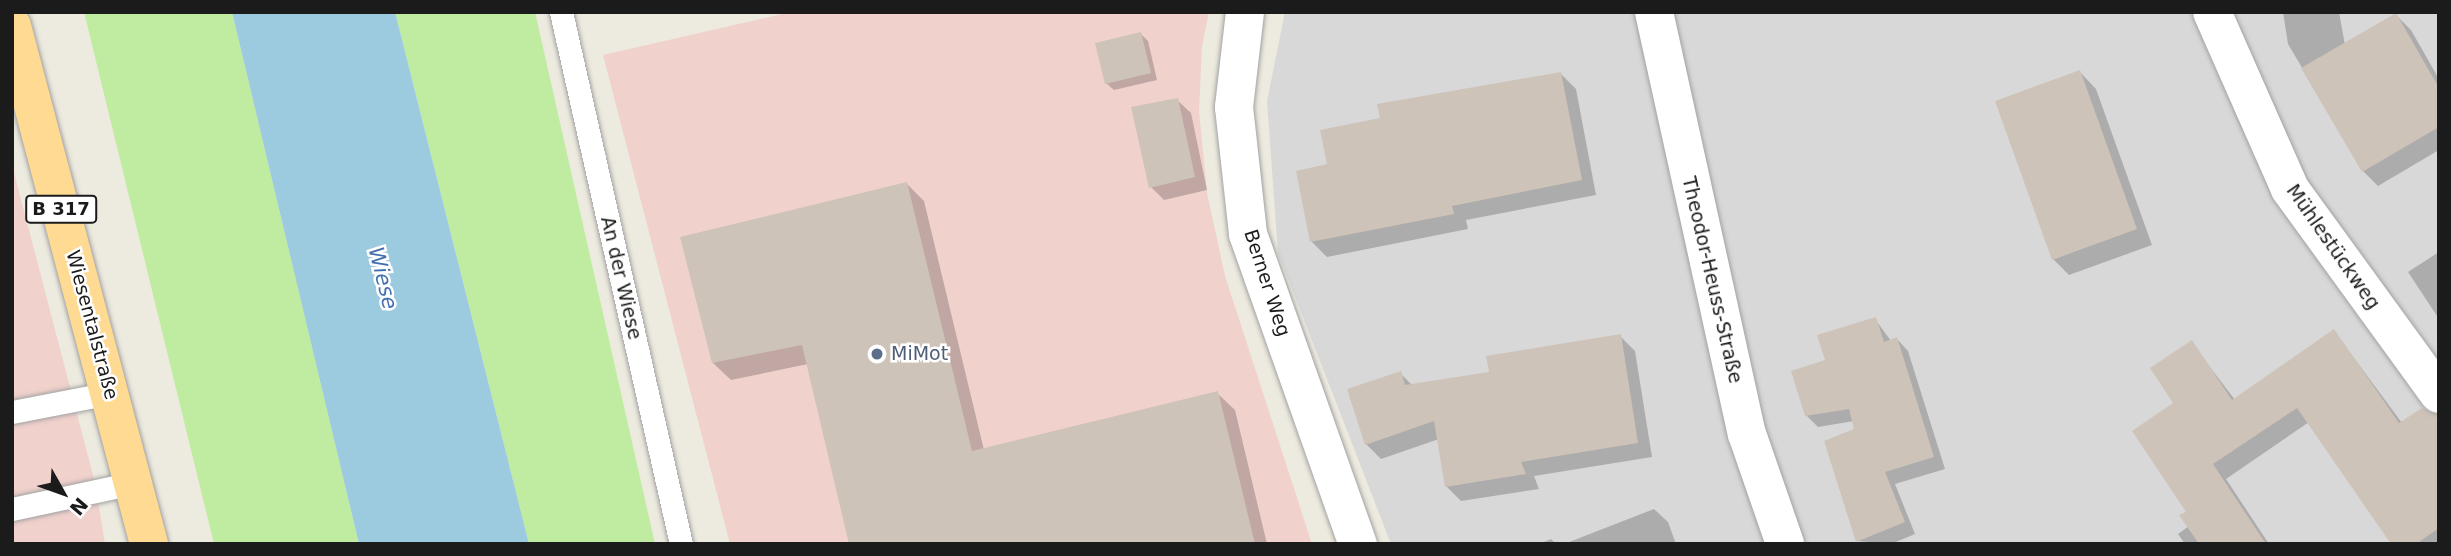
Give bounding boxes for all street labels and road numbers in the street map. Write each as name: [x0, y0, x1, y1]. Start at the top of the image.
street label: Theodor-Heuss-Straße: [1677, 174, 1747, 386]
street label: Mühlestückweg: [2281, 180, 2385, 314]
road number: B 317: [24, 194, 98, 224]
street label: An der Wiese: [596, 214, 646, 342]
street label: Berner Weg: [1239, 227, 1295, 339]
street label: Wiesentalstraße: [61, 248, 123, 402]

